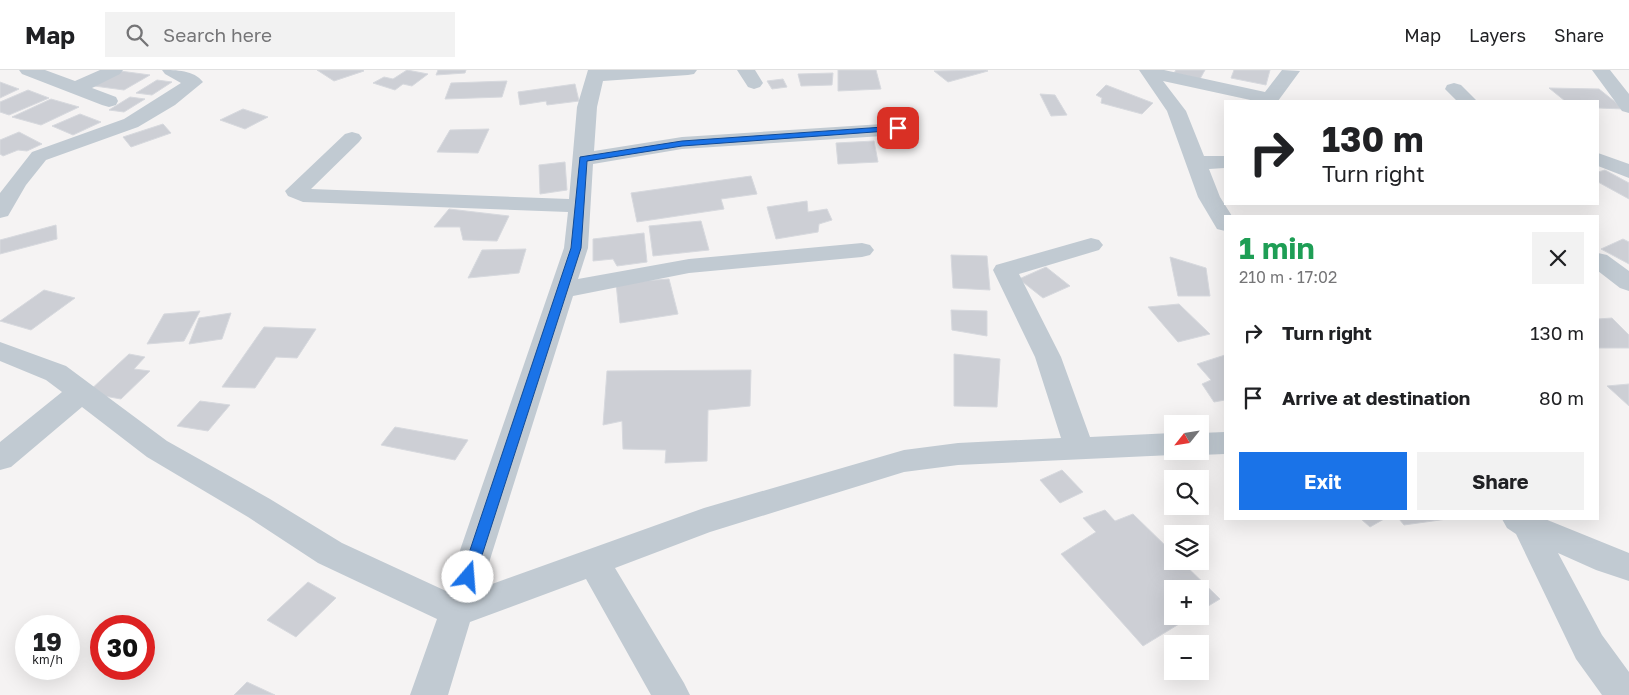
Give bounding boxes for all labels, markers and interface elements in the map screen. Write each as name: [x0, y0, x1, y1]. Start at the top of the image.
search box: [105, 12, 455, 57]
text: Map: [25, 20, 75, 49]
icon: search: [123, 21, 151, 49]
text: Search here: [163, 23, 272, 46]
text: Map: [1404, 24, 1441, 46]
text: Layers: [1469, 24, 1526, 46]
text: Share: [1554, 24, 1604, 46]
pin: [877, 107, 919, 149]
icon: arrive: [884, 114, 912, 142]
text: 130 m: [1322, 118, 1424, 160]
icon: right: [1239, 120, 1304, 185]
text: Turn right: [1322, 160, 1425, 187]
text: 1 min: [1239, 230, 1315, 266]
button: close: [1532, 232, 1584, 284]
text: 210 m · 17:02: [1239, 267, 1337, 287]
icon: right: [1239, 319, 1267, 347]
text: Turn right: [1282, 321, 1372, 344]
text: 130 m: [1530, 321, 1584, 344]
icon: arrive: [1239, 384, 1267, 412]
text: Arrive at destination: [1282, 386, 1470, 409]
text: 80 m: [1539, 386, 1584, 409]
north arrow: [1164, 415, 1209, 460]
map controls: [1164, 415, 1209, 680]
button: Exit: [1239, 452, 1407, 510]
button: Share: [1417, 452, 1584, 510]
button: search: [1164, 470, 1209, 515]
button: layers: [1164, 525, 1209, 570]
position arrow: [441, 550, 493, 602]
button: +: [1164, 580, 1209, 625]
speed limit sign: 30: [90, 615, 155, 680]
text: 19: [33, 626, 62, 657]
button: −: [1164, 635, 1209, 680]
text: km/h: [32, 652, 63, 667]

